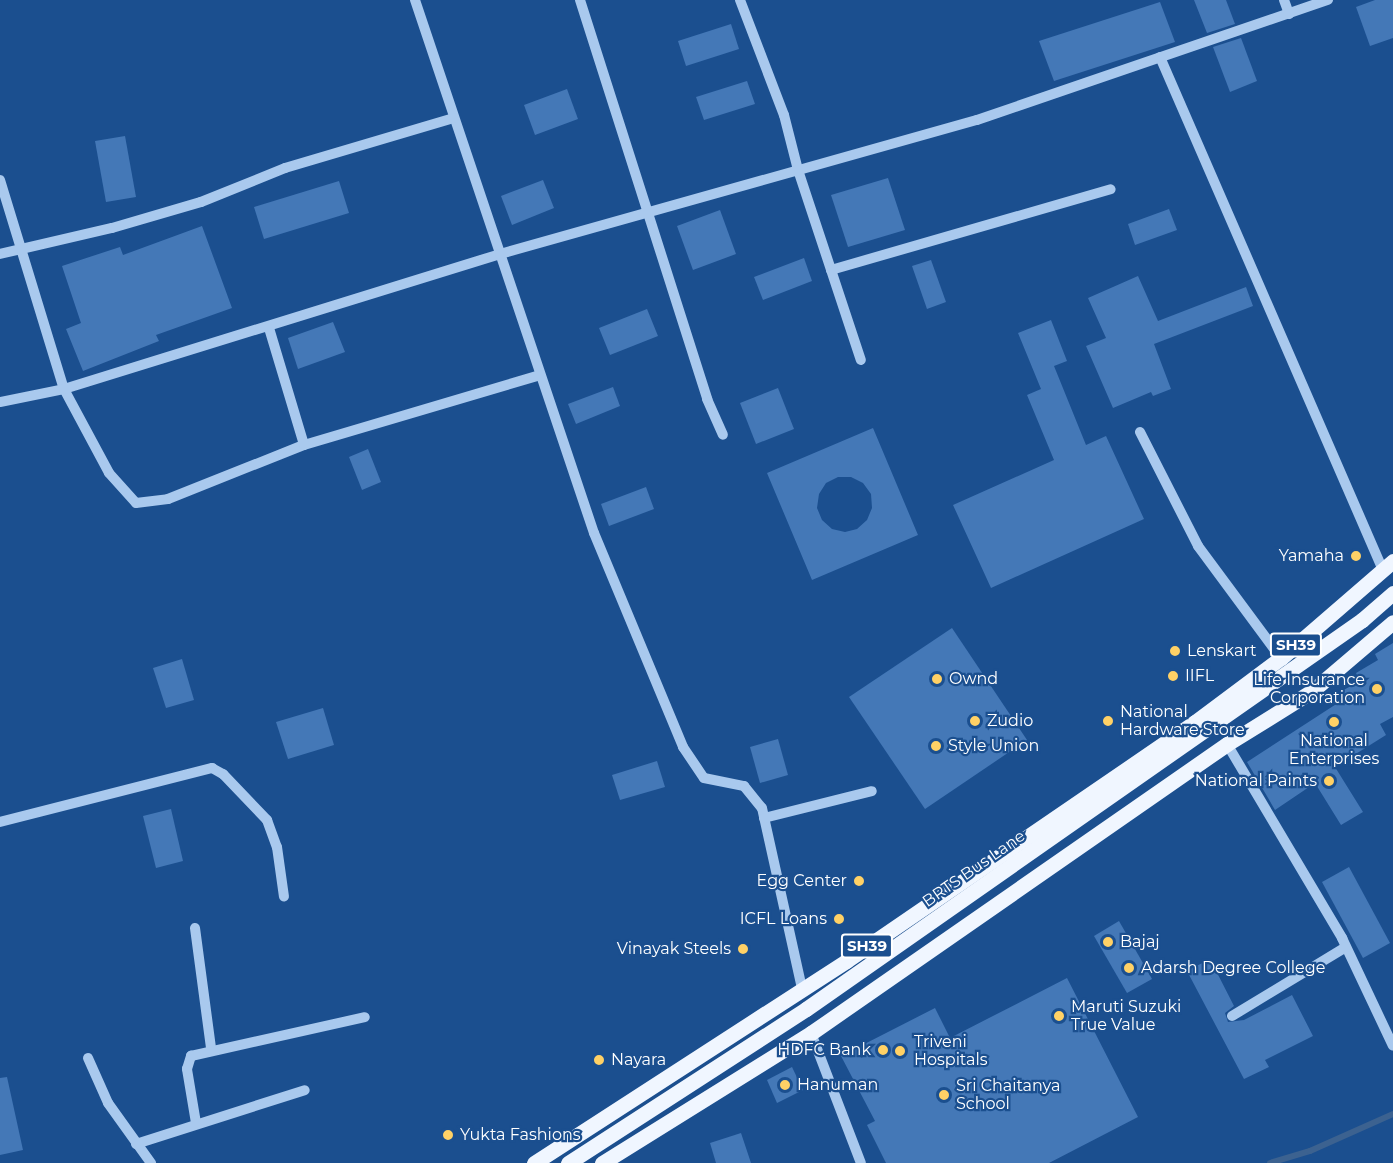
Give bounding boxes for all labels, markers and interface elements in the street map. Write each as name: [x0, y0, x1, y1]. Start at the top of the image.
place label: Yamaha: [1279, 546, 1344, 566]
marker: Yamaha: [1349, 549, 1363, 563]
road number: SH39: [1269, 633, 1323, 657]
place label: Lenskart: [1187, 641, 1257, 661]
marker: Lenskart: [1168, 644, 1182, 658]
place label: IIFL: [1185, 666, 1214, 686]
place label: Ownd: [949, 669, 998, 689]
marker: IIFL: [1166, 669, 1180, 683]
place label: Life Insurance Corporation: [1253, 670, 1365, 708]
marker: Ownd: [930, 672, 944, 686]
marker: Life Insurance Corporation: [1370, 682, 1384, 696]
place label: National Hardware Store: [1120, 702, 1245, 740]
place label: Zudio: [987, 711, 1033, 731]
marker: Zudio: [968, 714, 982, 728]
marker: National Hardware Store: [1101, 714, 1115, 728]
marker: National Enterprises: [1327, 715, 1341, 729]
place label: National Enterprises: [1289, 731, 1379, 769]
place label: Style Union: [948, 736, 1039, 756]
marker: Style Union: [929, 739, 943, 753]
place label: National Paints: [1195, 771, 1317, 791]
marker: National Paints: [1322, 774, 1336, 788]
street label: BRTS Bus Lane: [919, 827, 1029, 911]
place label: Egg Center: [757, 871, 847, 891]
marker: Egg Center: [852, 874, 866, 888]
place label: ICFL Loans: [740, 909, 827, 929]
marker: ICFL Loans: [832, 912, 846, 926]
place label: Bajaj: [1120, 932, 1160, 952]
road number: SH39: [840, 934, 894, 958]
marker: Bajaj: [1101, 935, 1115, 949]
place label: Vinayak Steels: [617, 939, 731, 959]
marker: Vinayak Steels: [736, 942, 750, 956]
place label: Adarsh Degree College: [1141, 958, 1325, 978]
marker: Adarsh Degree College: [1122, 961, 1136, 975]
place label: Maruti Suzuki True Value: [1071, 997, 1181, 1035]
marker: Maruti Suzuki True Value: [1052, 1009, 1066, 1023]
place label: Triveni Hospitals: [914, 1032, 988, 1070]
place label: HDFC Bank: [777, 1040, 871, 1060]
marker: Triveni Hospitals: [891, 1042, 909, 1060]
marker: HDFC Bank: [876, 1043, 890, 1057]
place label: Nayara: [611, 1050, 666, 1070]
marker: Nayara: [592, 1053, 606, 1067]
place label: Hanuman: [797, 1075, 878, 1095]
place label: Sri Chaitanya School: [956, 1076, 1060, 1114]
marker: Hanuman: [778, 1078, 792, 1092]
marker: Sri Chaitanya School: [937, 1088, 951, 1102]
place label: Yukta Fashions: [460, 1125, 581, 1145]
marker: Yukta Fashions: [441, 1128, 455, 1142]

